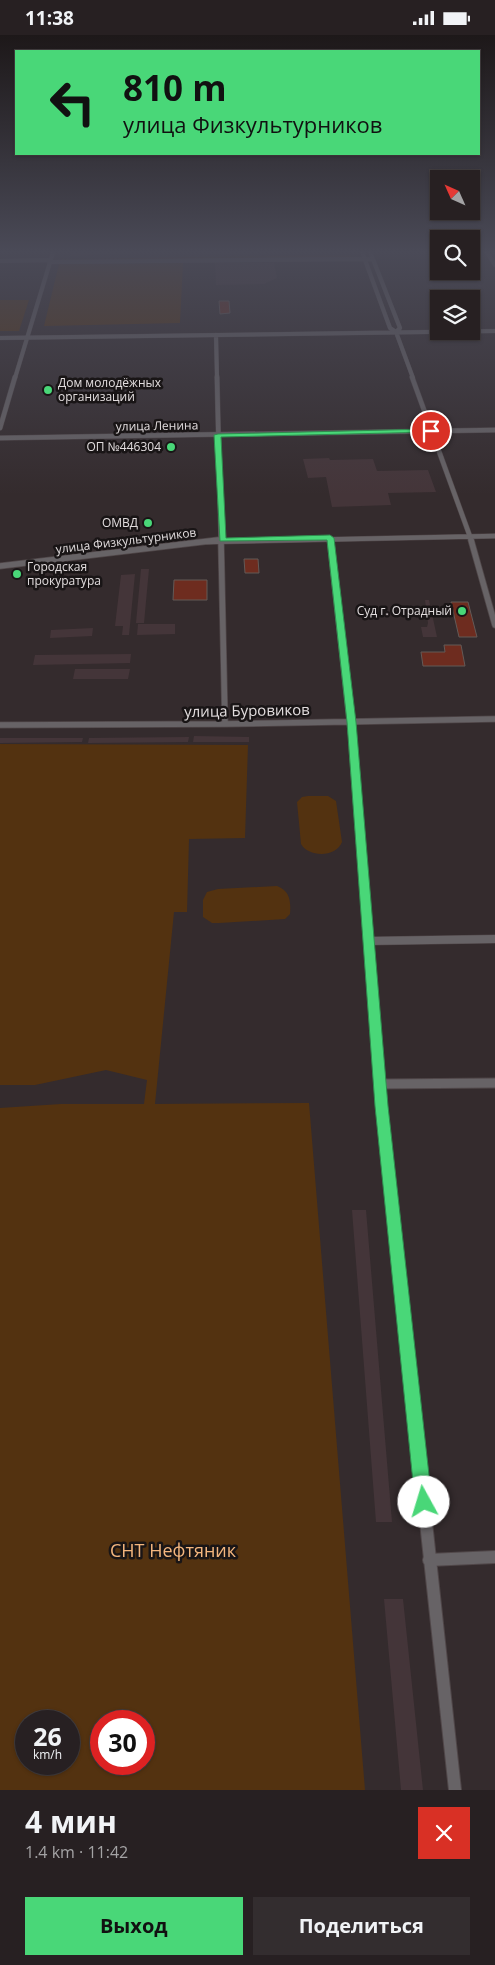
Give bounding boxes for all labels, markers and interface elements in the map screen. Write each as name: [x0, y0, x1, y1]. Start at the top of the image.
text: 11:38: [25, 5, 74, 31]
text: 810 m: [123, 64, 227, 111]
icon: left: [40, 70, 105, 135]
text: улица Физкультурников: [123, 109, 382, 139]
north arrow: [430, 170, 480, 220]
map controls: [430, 170, 480, 340]
button: search: [430, 230, 480, 280]
button: layers: [430, 290, 480, 340]
place label: Дом молодёжных организаций: [58, 374, 162, 405]
marker: Дом молодёжных организаций: [42, 384, 54, 396]
pin: [410, 410, 452, 452]
street label: улица Ленина: [116, 416, 198, 435]
icon: arrive: [417, 417, 445, 445]
place label: ОП №446304: [86, 438, 161, 455]
marker: ОП №446304: [165, 441, 177, 453]
place label: ОМВД: [102, 514, 138, 531]
marker: ОМВД: [142, 517, 154, 529]
street label: улица Физкультурников: [55, 523, 197, 558]
place label: Городская прокуратура: [27, 558, 101, 589]
marker: Городская прокуратура: [11, 568, 23, 580]
place label: Суд г. Отрадный: [357, 602, 452, 619]
marker: Суд г. Отрадный: [456, 605, 468, 617]
street label: улица Буровиков: [184, 699, 310, 721]
position arrow: [397, 1475, 449, 1527]
park label: СНТ Нефтяник: [110, 1538, 237, 1562]
speed limit sign: 30: [90, 1710, 155, 1775]
text: 26: [33, 1719, 62, 1753]
text: km/h: [33, 1746, 62, 1763]
text: 4 мин: [25, 1801, 117, 1842]
button: close: [418, 1807, 470, 1859]
text: 1.4 km · 11:42: [25, 1841, 128, 1863]
button: Выход: [25, 1897, 243, 1955]
button: Поделиться: [253, 1897, 470, 1955]

